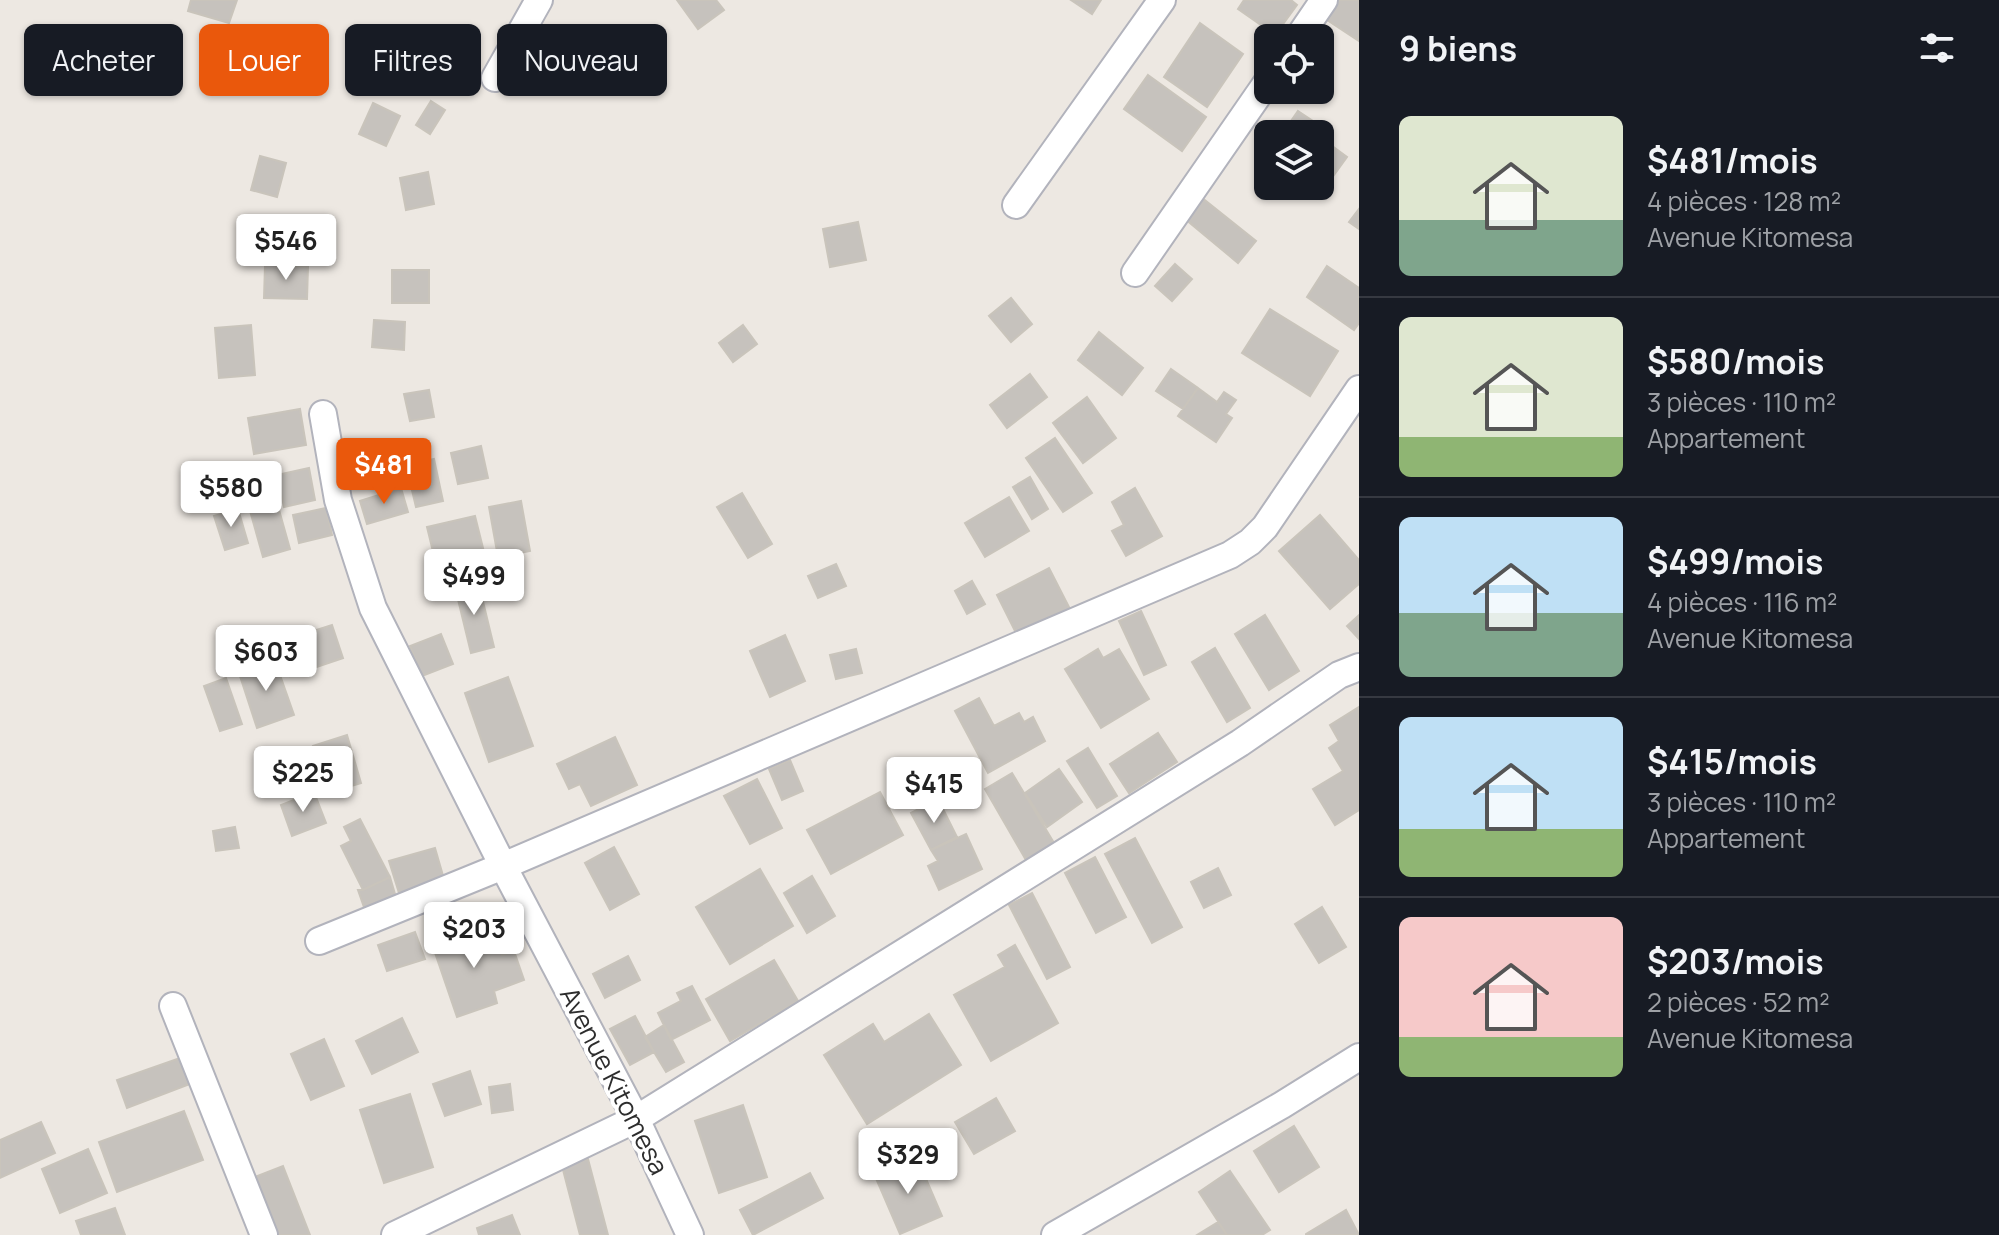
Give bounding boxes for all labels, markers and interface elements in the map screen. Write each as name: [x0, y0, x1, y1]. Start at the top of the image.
chip: Acheter: [24, 24, 183, 96]
chip: Louer: [199, 24, 329, 96]
chip: Filtres: [345, 24, 481, 96]
chip: Nouveau: [497, 24, 667, 96]
map controls: [1254, 24, 1334, 200]
button: locate: [1254, 24, 1334, 104]
text: 9 biens: [1399, 25, 1517, 71]
icon: filters: [1915, 26, 1959, 70]
button: layers: [1254, 120, 1334, 200]
text: $481/mois: [1647, 137, 1818, 183]
icon: home: [1463, 148, 1559, 244]
text: 4 pièces · 128 m²: [1647, 183, 1841, 219]
pin: $546: [239, 214, 333, 282]
text: Avenue Kitomesa: [1647, 219, 1853, 255]
text: $546: [254, 222, 318, 258]
text: $580/mois: [1647, 338, 1824, 384]
icon: home: [1463, 349, 1559, 445]
text: 3 pièces · 110 m²: [1647, 384, 1836, 420]
text: Appartement: [1647, 420, 1805, 456]
pin: $481: [337, 438, 431, 506]
text: $481: [354, 446, 414, 482]
pin: $580: [184, 461, 278, 529]
text: $580: [199, 469, 263, 505]
text: $499/mois: [1647, 538, 1823, 584]
pin: $499: [427, 549, 521, 617]
icon: home: [1463, 549, 1559, 645]
text: $499: [442, 557, 506, 593]
text: 4 pièces · 116 m²: [1647, 584, 1837, 620]
text: Avenue Kitomesa: [1647, 620, 1853, 656]
pin: $603: [219, 625, 313, 693]
text: $603: [234, 633, 298, 669]
text: $415/mois: [1647, 738, 1817, 784]
pin: $225: [256, 746, 350, 814]
icon: home: [1463, 749, 1559, 845]
text: $225: [272, 754, 334, 790]
pin: $415: [887, 757, 981, 825]
text: $415: [905, 765, 963, 801]
text: 3 pièces · 110 m²: [1647, 784, 1836, 820]
text: Appartement: [1647, 820, 1805, 856]
pin: $203: [427, 902, 521, 970]
text: $203: [442, 910, 506, 946]
text: $203/mois: [1647, 938, 1824, 984]
icon: home: [1463, 949, 1559, 1045]
street label: Avenue Kitomesa: [552, 980, 678, 1181]
text: 2 pièces · 52 m²: [1647, 984, 1830, 1020]
text: Avenue Kitomesa: [1647, 1020, 1853, 1056]
pin: $329: [861, 1128, 955, 1196]
text: $329: [876, 1136, 940, 1172]

